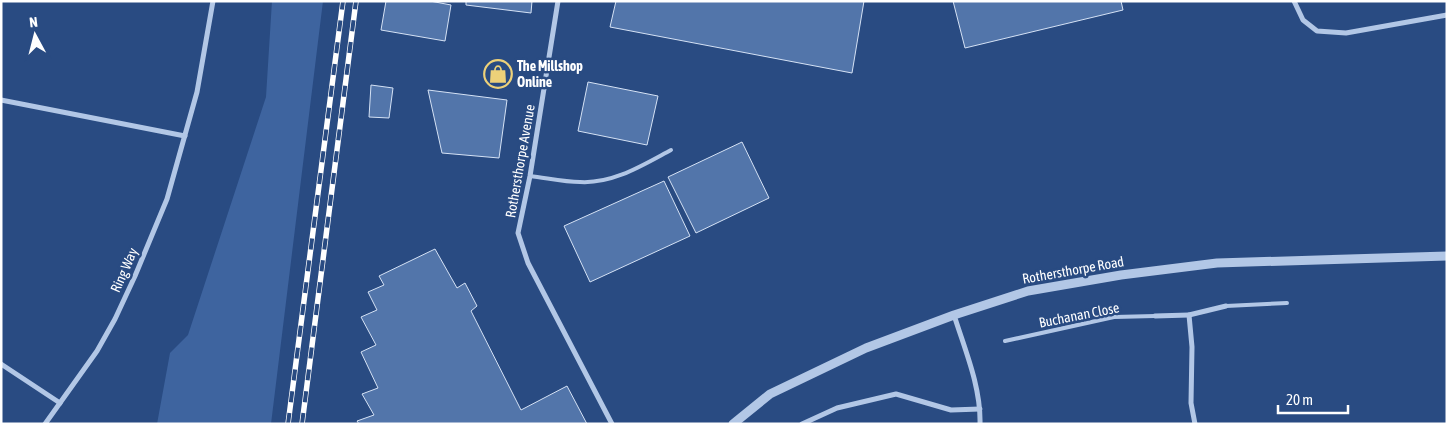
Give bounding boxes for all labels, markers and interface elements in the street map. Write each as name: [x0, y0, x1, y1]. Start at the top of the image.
north arrow: [10, 10, 60, 60]
text: N: [28, 14, 38, 31]
place label: The Millshop Online: [517, 58, 583, 90]
shop icon: The Millshop Online: [483, 59, 513, 89]
street label: Rothersthorpe Avenue: [502, 103, 538, 219]
street label: Ring Way: [107, 245, 141, 295]
street label: Rothersthorpe Road: [1021, 253, 1125, 287]
street label: Buchanan Close: [1037, 299, 1121, 331]
scale bar: [1278, 382, 1348, 414]
text: 20 m: [1286, 391, 1313, 408]

